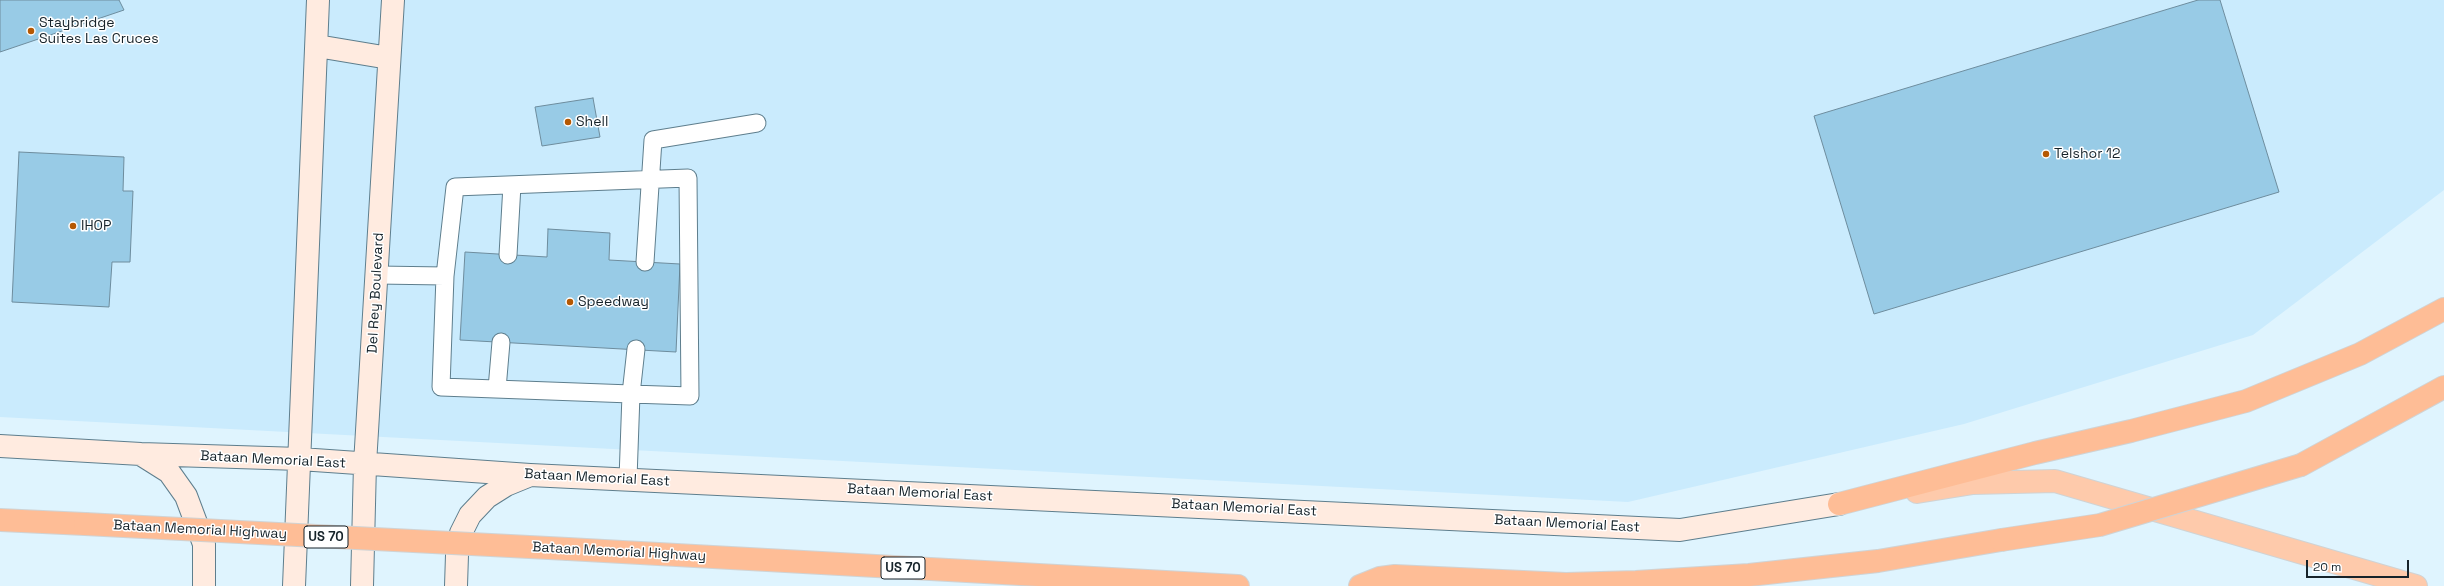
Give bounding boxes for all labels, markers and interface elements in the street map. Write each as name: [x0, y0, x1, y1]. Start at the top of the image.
place label: Staybridge Suites Las Cruces: [39, 15, 159, 48]
marker: Staybridge Suites Las Cruces: [26, 26, 36, 36]
place label: Shell: [576, 114, 608, 130]
marker: Shell: [563, 117, 573, 127]
place label: Telshor 12: [2054, 146, 2120, 162]
marker: Telshor 12: [2041, 149, 2051, 159]
place label: IHOP: [81, 218, 111, 234]
marker: IHOP: [68, 221, 78, 231]
street label: Del Rey Boulevard: [364, 232, 388, 354]
place label: Speedway: [578, 294, 649, 310]
marker: Speedway: [565, 297, 575, 307]
street label: Bataan Memorial East: [200, 448, 346, 472]
street label: Bataan Memorial East: [524, 466, 670, 490]
street label: Bataan Memorial East: [847, 481, 993, 505]
street label: Bataan Memorial East: [1171, 496, 1317, 520]
street label: Bataan Memorial East: [1494, 512, 1640, 536]
street label: Bataan Memorial Highway: [113, 517, 287, 543]
road number: US 70: [304, 526, 348, 548]
street label: Bataan Memorial Highway: [532, 539, 706, 565]
scale bar: [2308, 552, 2411, 578]
road number: US 70: [881, 557, 925, 579]
text: 20 m: [2313, 559, 2341, 575]

